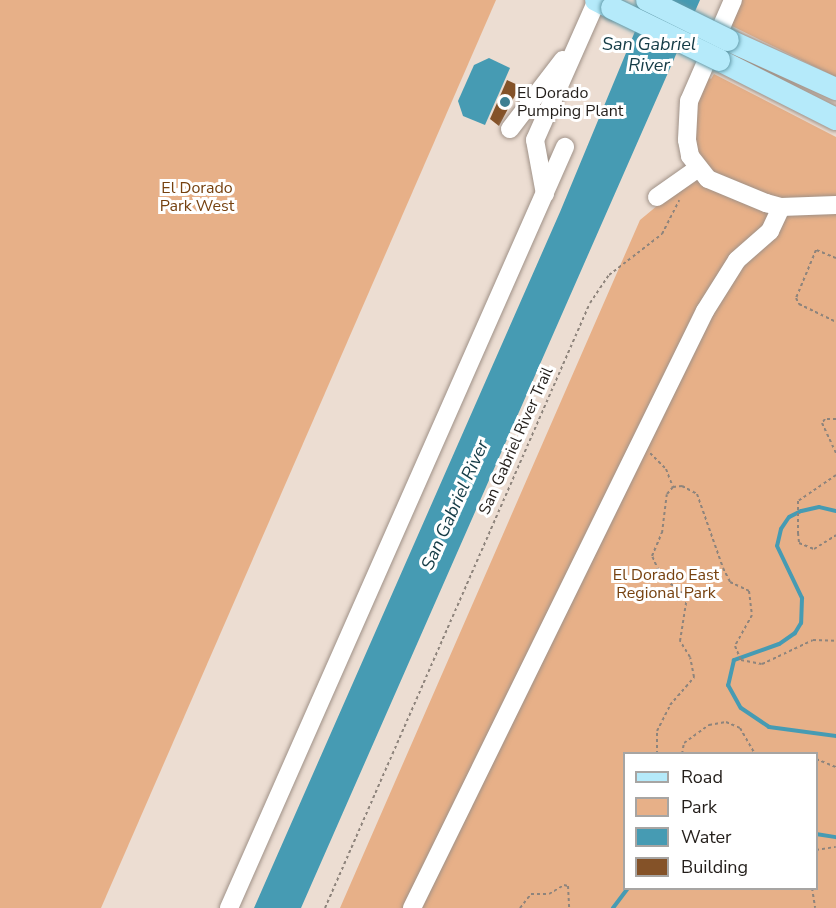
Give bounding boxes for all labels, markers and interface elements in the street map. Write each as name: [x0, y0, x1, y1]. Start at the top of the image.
water label: San Gabriel River: [602, 34, 696, 76]
place label: El Dorado Pumping Plant: [517, 83, 623, 121]
marker: El Dorado Pumping Plant: [498, 95, 512, 109]
park label: El Dorado Park West: [160, 178, 234, 216]
street label: San Gabriel River Trail: [475, 364, 557, 518]
water label: San Gabriel River: [417, 437, 493, 573]
park label: El Dorado East Regional Park: [613, 565, 719, 603]
legend: [623, 752, 818, 890]
text: Road: [681, 765, 723, 789]
text: Park: [681, 795, 717, 819]
text: Water: [681, 825, 732, 849]
text: Building: [681, 855, 748, 879]

